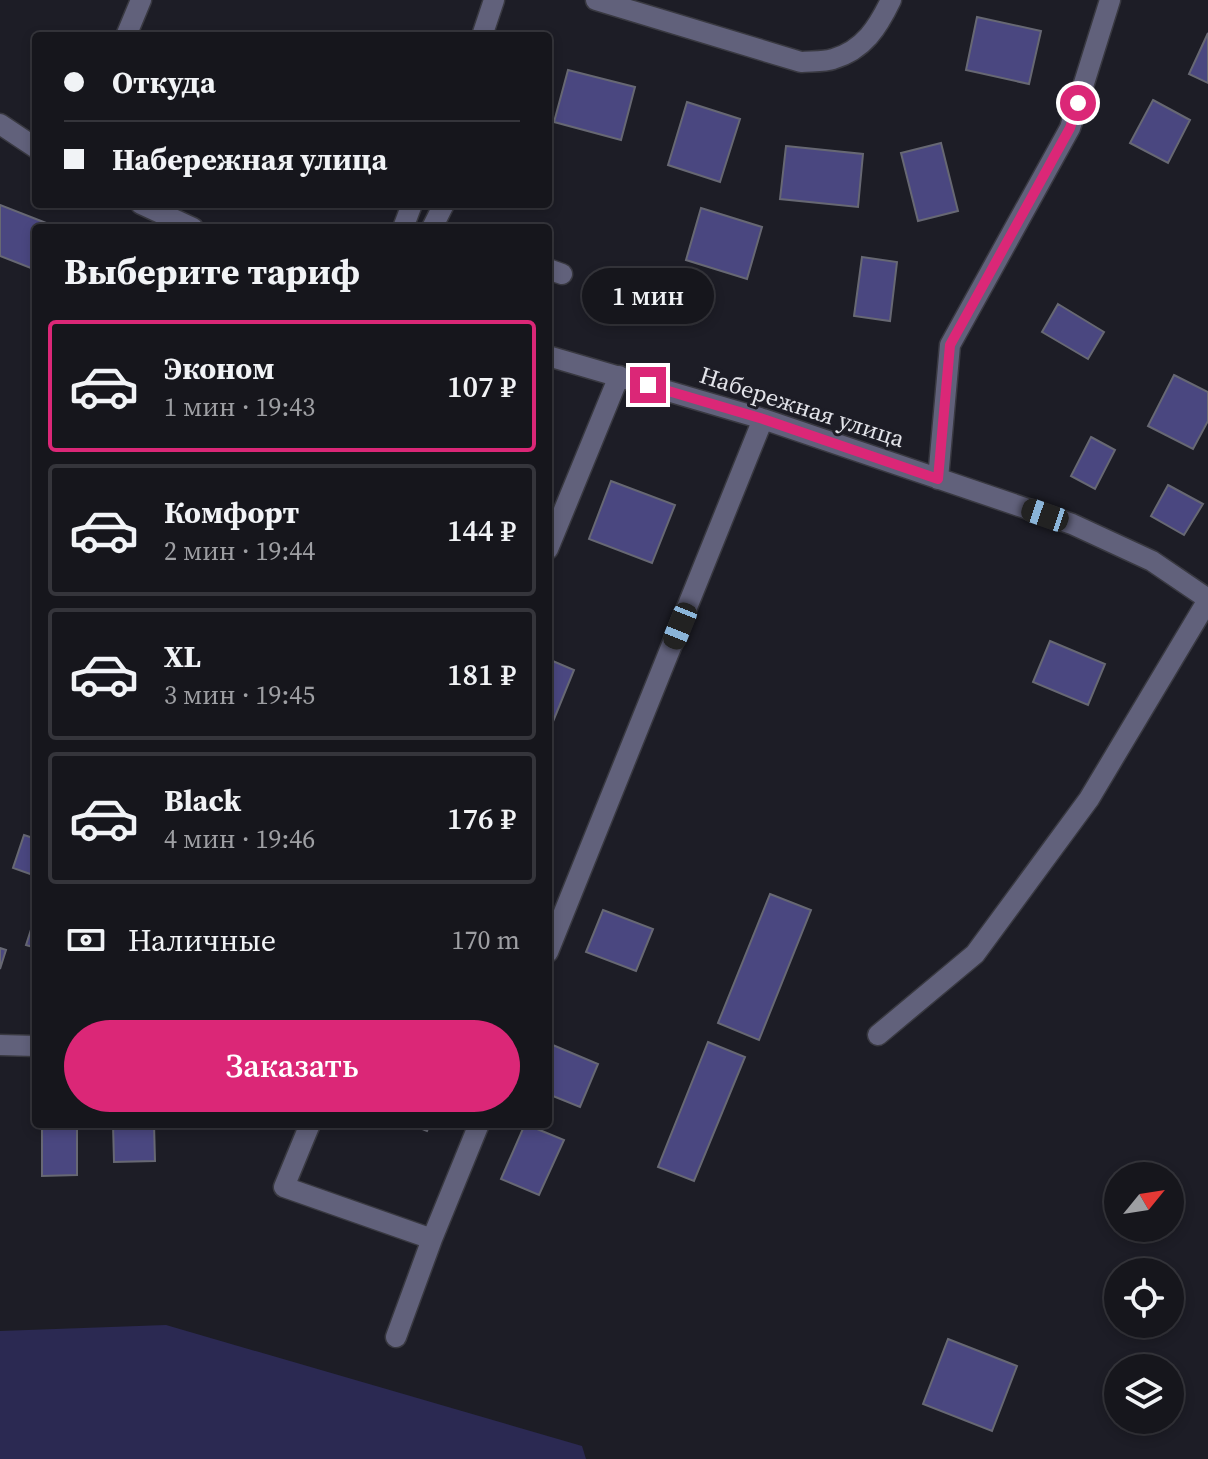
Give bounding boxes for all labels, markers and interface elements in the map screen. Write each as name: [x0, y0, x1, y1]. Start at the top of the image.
text: Откуда: [112, 62, 216, 103]
route start: [1060, 85, 1096, 121]
text: Набережная улица: [112, 139, 387, 180]
text: Выберите тариф: [64, 247, 360, 296]
callout: 1 мин: [582, 269, 714, 325]
text: 1 мин: [612, 278, 684, 314]
text: Эконом: [164, 348, 275, 389]
icon: car: [68, 350, 140, 422]
street label: Набережная улица: [696, 358, 909, 455]
text: 107 ₽: [447, 366, 516, 407]
route end: [630, 367, 666, 403]
text: 1 мин · 19:43: [164, 389, 315, 425]
text: Комфорт: [164, 492, 299, 533]
icon: car: [68, 494, 140, 566]
car: [1018, 496, 1072, 534]
text: 144 ₽: [447, 510, 516, 551]
text: 2 мин · 19:44: [164, 533, 315, 569]
car: [660, 599, 700, 653]
text: XL: [164, 636, 201, 677]
icon: car: [68, 638, 140, 710]
text: 181 ₽: [447, 654, 516, 695]
text: 3 мин · 19:45: [164, 677, 315, 713]
text: Black: [164, 780, 241, 821]
icon: car: [68, 782, 140, 854]
text: 176 ₽: [447, 798, 516, 839]
text: 4 мин · 19:46: [164, 821, 315, 857]
icon: cash: [64, 918, 108, 962]
text: Наличные: [128, 920, 276, 961]
text: 170 m: [452, 922, 520, 958]
button: Заказать: [64, 1020, 520, 1112]
north arrow: [1104, 1162, 1184, 1242]
map controls: [1104, 1162, 1184, 1434]
button: locate: [1104, 1258, 1184, 1338]
button: layers: [1104, 1354, 1184, 1434]

